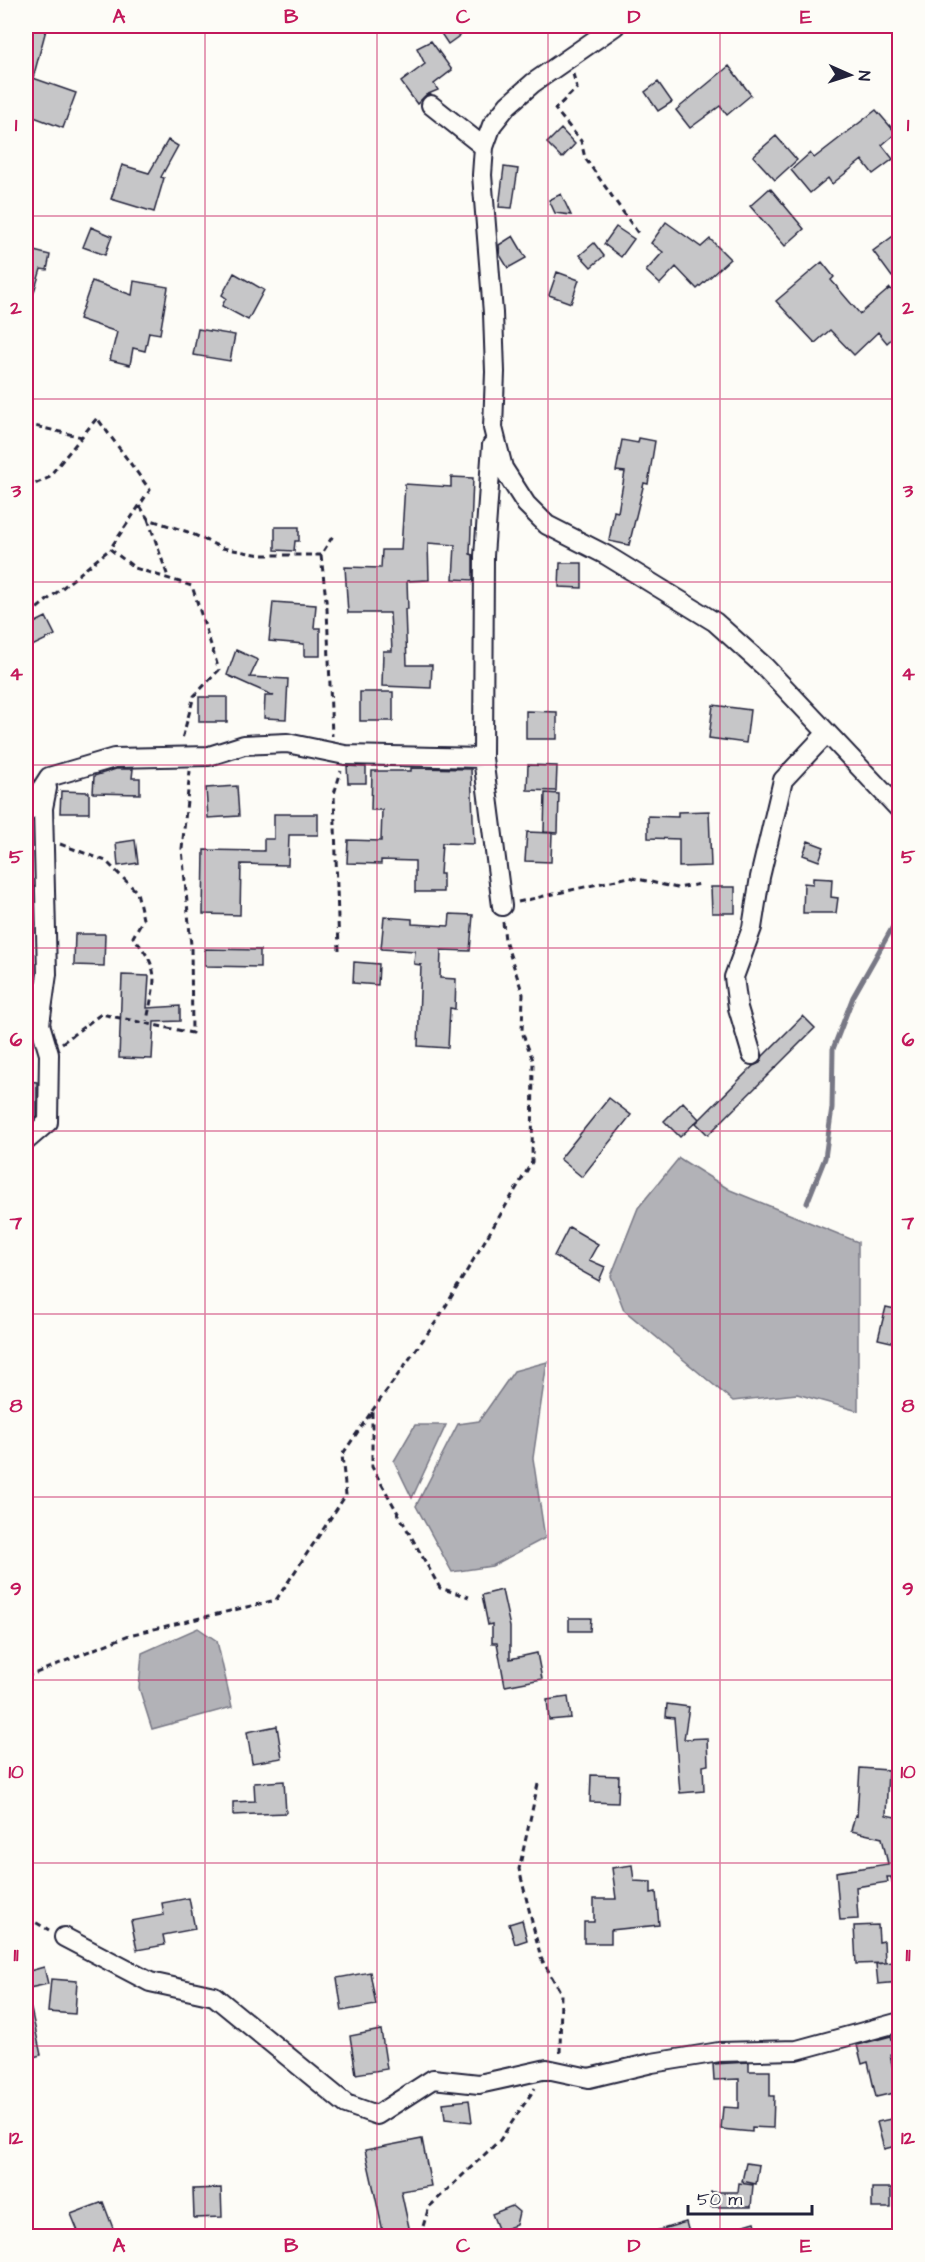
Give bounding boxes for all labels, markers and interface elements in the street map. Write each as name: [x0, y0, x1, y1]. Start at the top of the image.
text: A: [113, 3, 126, 31]
text: B: [284, 3, 299, 31]
text: C: [456, 3, 471, 31]
text: D: [628, 3, 641, 31]
text: E: [800, 3, 812, 31]
north arrow: [820, 45, 880, 105]
text: N: [853, 70, 875, 81]
text: 1: [15, 111, 18, 139]
text: 1: [907, 111, 910, 139]
text: 2: [9, 294, 22, 322]
text: 2: [901, 294, 914, 322]
text: 3: [10, 477, 22, 505]
text: 3: [902, 477, 914, 505]
text: 4: [9, 660, 23, 688]
text: 4: [901, 660, 915, 688]
text: 5: [9, 843, 24, 871]
text: 5: [901, 843, 916, 871]
text: 6: [10, 1026, 23, 1054]
text: 6: [902, 1026, 915, 1054]
text: 7: [9, 1209, 23, 1237]
text: 7: [901, 1209, 915, 1237]
text: 8: [10, 1392, 23, 1420]
text: 8: [902, 1392, 915, 1420]
text: 9: [10, 1575, 22, 1603]
text: 9: [902, 1575, 914, 1603]
text: 10: [8, 1758, 24, 1786]
text: 10: [900, 1758, 916, 1786]
text: 11: [13, 1941, 19, 1969]
text: 11: [905, 1941, 911, 1969]
text: 12: [9, 2124, 24, 2152]
text: 12: [901, 2124, 916, 2152]
scale bar: [688, 2178, 812, 2216]
text: 50 m: [697, 2187, 742, 2212]
text: A: [113, 2232, 126, 2260]
text: B: [284, 2232, 299, 2260]
text: C: [456, 2232, 471, 2260]
text: D: [628, 2232, 641, 2260]
text: E: [800, 2232, 812, 2260]

